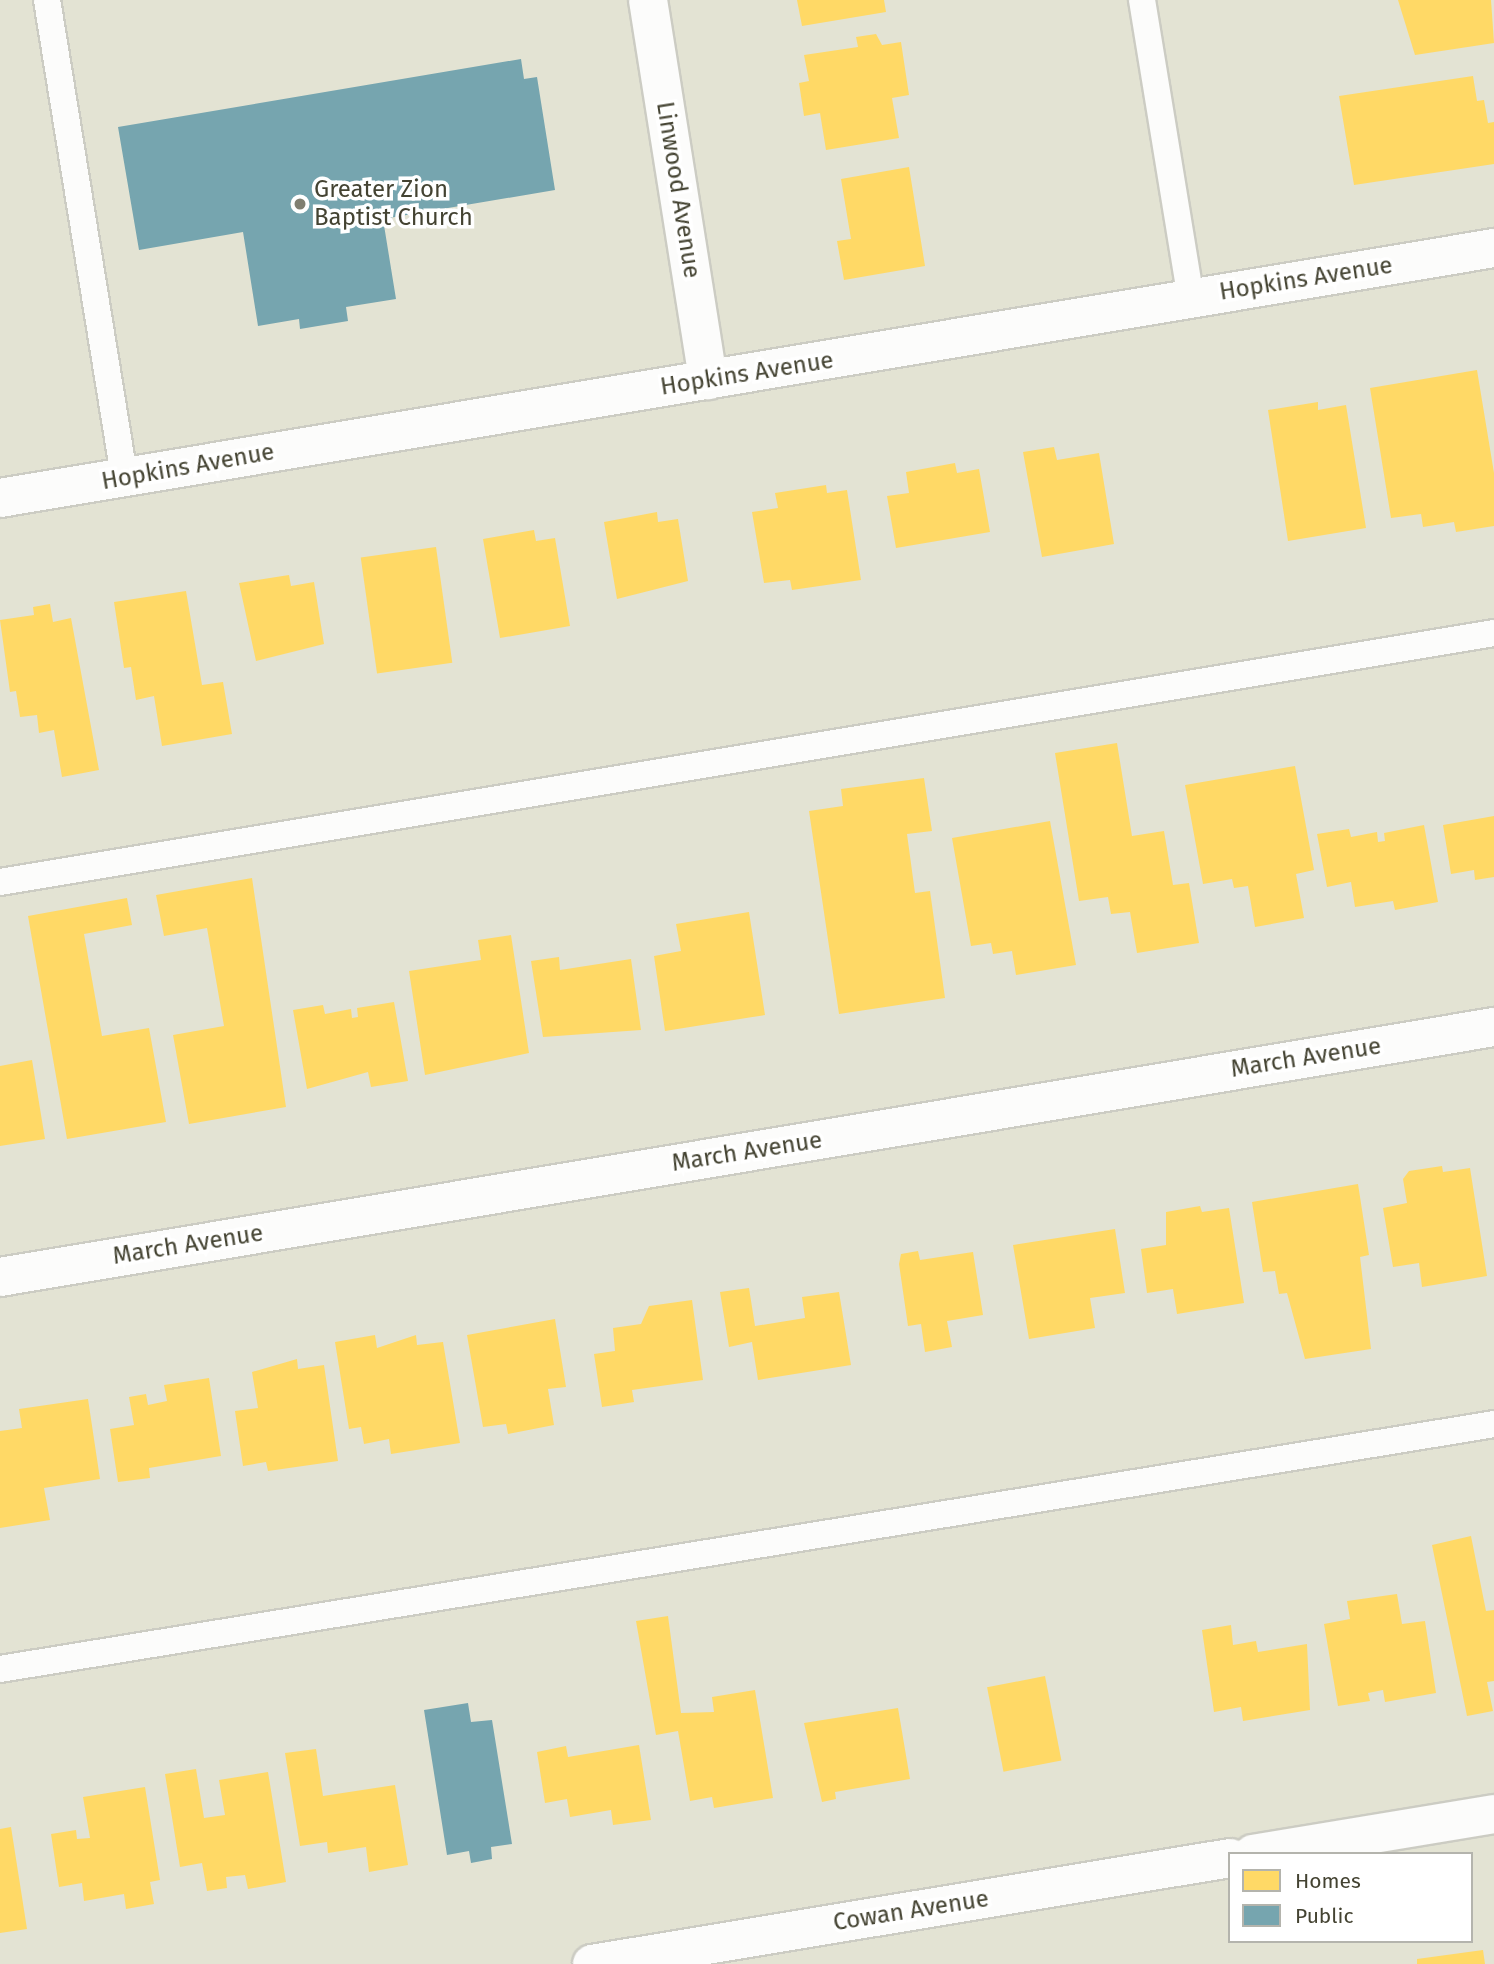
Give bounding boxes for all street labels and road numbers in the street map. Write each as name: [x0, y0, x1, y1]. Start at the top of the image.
street label: Linwood Avenue: [650, 100, 706, 280]
street label: Hopkins Avenue: [1217, 251, 1395, 307]
street label: Hopkins Avenue: [658, 346, 836, 402]
street label: Hopkins Avenue: [99, 438, 277, 496]
street label: March Avenue: [1229, 1032, 1383, 1084]
street label: March Avenue: [670, 1126, 824, 1178]
street label: March Avenue: [111, 1219, 265, 1271]
street label: Cowan Avenue: [831, 1884, 991, 1938]

